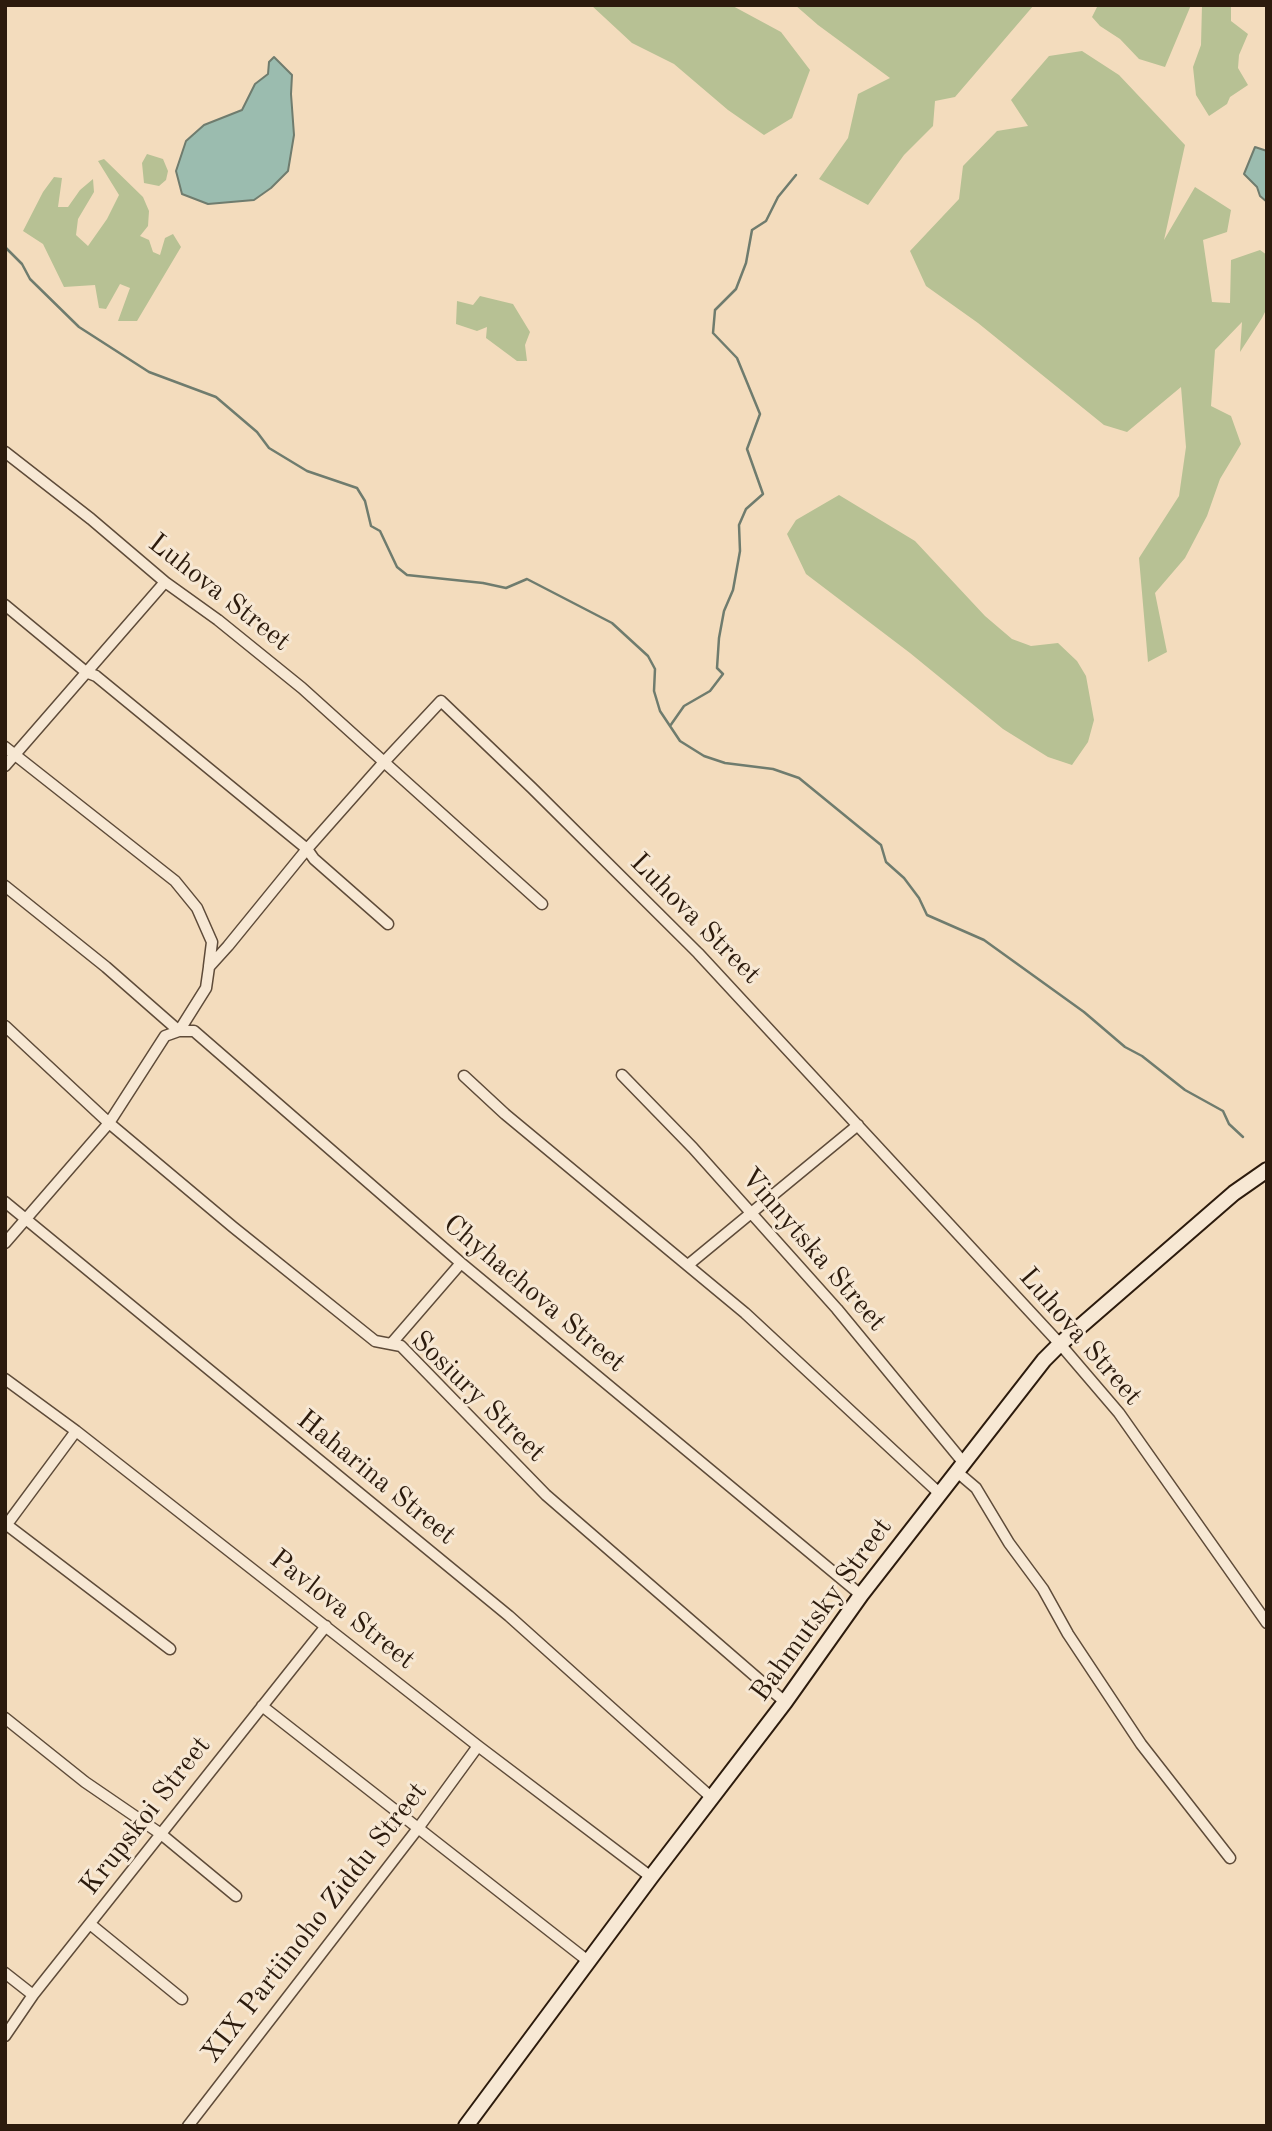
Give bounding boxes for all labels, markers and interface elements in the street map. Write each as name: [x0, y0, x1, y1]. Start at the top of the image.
street label: Luhova Street: [141, 527, 297, 659]
street label: Luhova Street: [622, 846, 768, 992]
street label: Vinnytska Street: [733, 1161, 893, 1339]
street label: Chyhachova Street: [436, 1208, 632, 1380]
street label: Luhova Street: [1011, 1261, 1149, 1413]
street label: Sosiury Street: [404, 1324, 552, 1470]
street label: Haharina Street: [290, 1404, 462, 1552]
street label: Bahmutsky Street: [744, 1512, 900, 1708]
street label: Pavlova Street: [262, 1543, 422, 1677]
street label: Krupskoi Street: [74, 1730, 218, 1902]
street label: XIX Partiinoho Ziddu Street: [195, 1776, 435, 2070]

